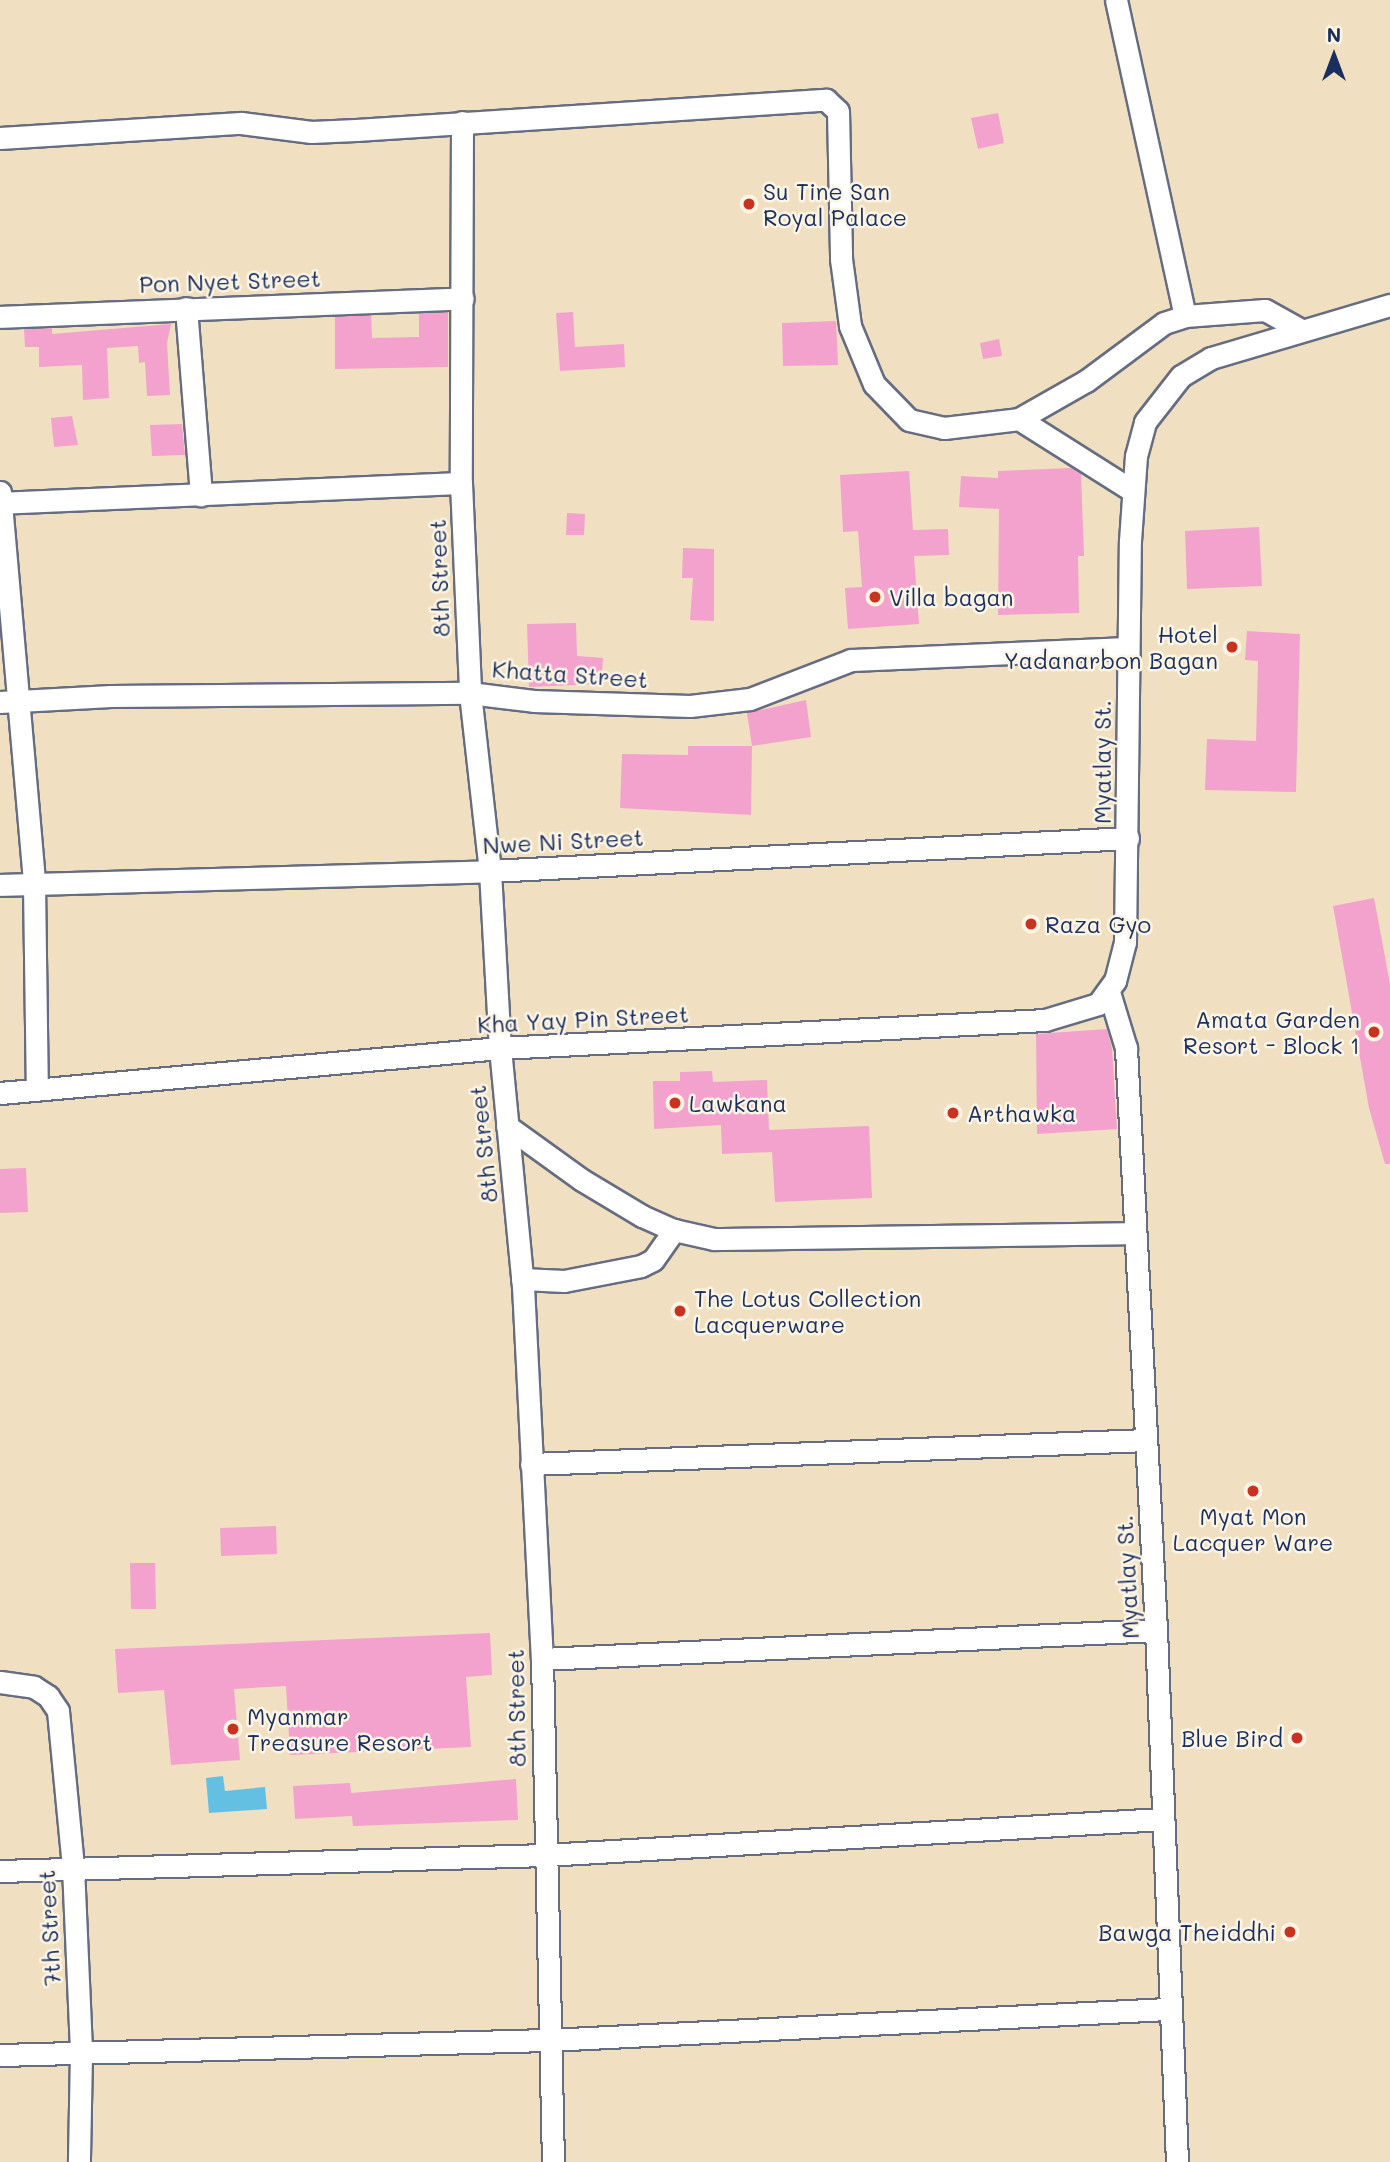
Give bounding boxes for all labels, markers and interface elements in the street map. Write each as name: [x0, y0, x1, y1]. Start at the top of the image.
north arrow: [1299, 21, 1369, 91]
text: N: [1327, 22, 1341, 47]
place label: Su Tine San Royal Palace: [763, 177, 907, 231]
marker: Su Tine San Royal Palace: [741, 196, 757, 212]
street label: Pon Nyet Street: [139, 264, 321, 298]
street label: 8th Street: [423, 519, 455, 637]
place label: Villa bagan: [889, 583, 1013, 611]
marker: Villa bagan: [867, 589, 883, 605]
place label: Hotel Yadanarbon Bagan: [1004, 620, 1218, 674]
marker: Hotel Yadanarbon Bagan: [1224, 639, 1240, 655]
street label: Khatta Street: [491, 655, 649, 693]
street label: Myatlay St.: [1088, 700, 1116, 824]
street label: Nwe Ni Street: [482, 823, 644, 859]
place label: Raza Gyo: [1045, 910, 1151, 938]
marker: Raza Gyo: [1023, 916, 1039, 932]
street label: Kha Yay Pin Street: [477, 1000, 689, 1038]
place label: Amata Garden Resort - Block 1: [1183, 1005, 1360, 1059]
marker: Amata Garden Resort - Block 1: [1366, 1024, 1382, 1040]
street label: 8th Street: [463, 1084, 503, 1204]
place label: Lawkana: [689, 1089, 787, 1117]
marker: Lawkana: [667, 1095, 683, 1111]
place label: Arthawka: [967, 1099, 1076, 1127]
marker: Arthawka: [945, 1105, 961, 1121]
place label: The Lotus Collection Lacquerware: [694, 1284, 921, 1338]
marker: The Lotus Collection Lacquerware: [672, 1303, 688, 1319]
marker: Myat Mon Lacquer Ware: [1245, 1483, 1261, 1499]
place label: Myat Mon Lacquer Ware: [1173, 1502, 1333, 1556]
street label: Myatlay St.: [1110, 1514, 1144, 1640]
street label: 8th Street: [501, 1649, 531, 1767]
place label: Myanmar Treasure Resort: [247, 1702, 432, 1756]
marker: Myanmar Treasure Resort: [225, 1721, 241, 1737]
place label: Blue Bird: [1181, 1724, 1283, 1752]
marker: Blue Bird: [1289, 1730, 1305, 1746]
street label: 7th Street: [32, 1869, 66, 1987]
place label: Bawga Theiddhi: [1098, 1918, 1276, 1946]
marker: Bawga Theiddhi: [1282, 1924, 1298, 1940]

